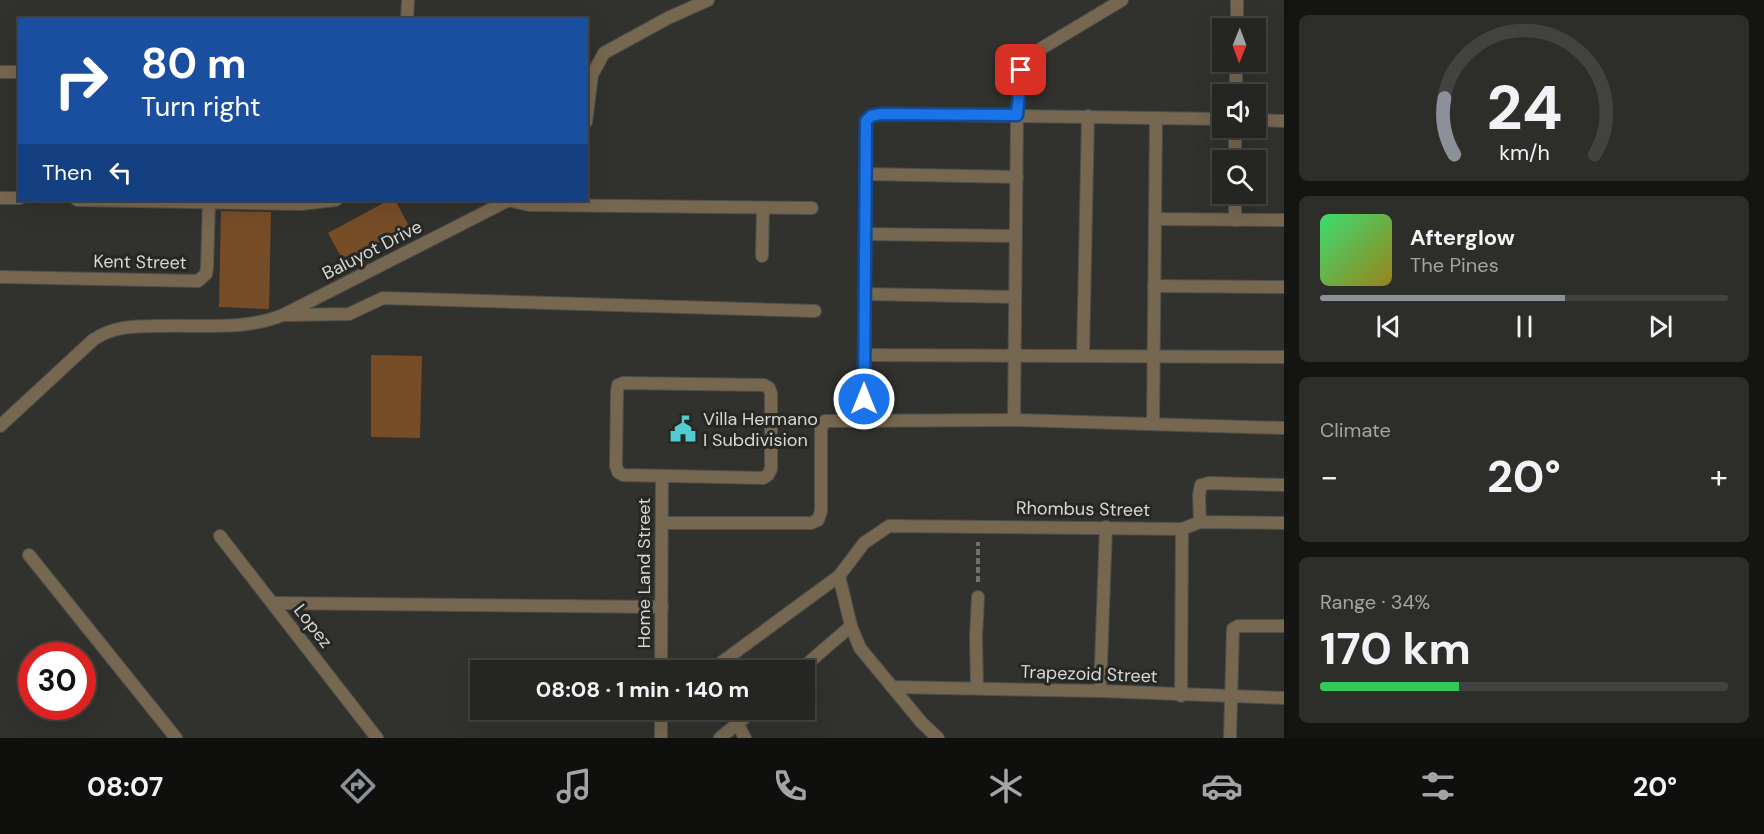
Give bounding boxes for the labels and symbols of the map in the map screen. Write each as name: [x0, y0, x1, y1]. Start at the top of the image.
north arrow: [1212, 18, 1266, 72]
pin: [995, 44, 1046, 95]
street label: Baluyot Drive: [318, 215, 426, 285]
street label: Kent Street: [93, 249, 187, 275]
position arrow: [832, 367, 896, 431]
place label: Villa Hermano I Subdivision: [703, 407, 818, 452]
public building icon: Villa Hermano I Subdivision: [668, 414, 698, 444]
street label: Rhombus Street: [1016, 496, 1150, 522]
street label: Home Land Street: [632, 498, 656, 648]
street label: Lopez: [288, 599, 338, 653]
speed limit sign: 30: [18, 642, 96, 720]
street label: Trapezoid Street: [1020, 660, 1158, 688]

